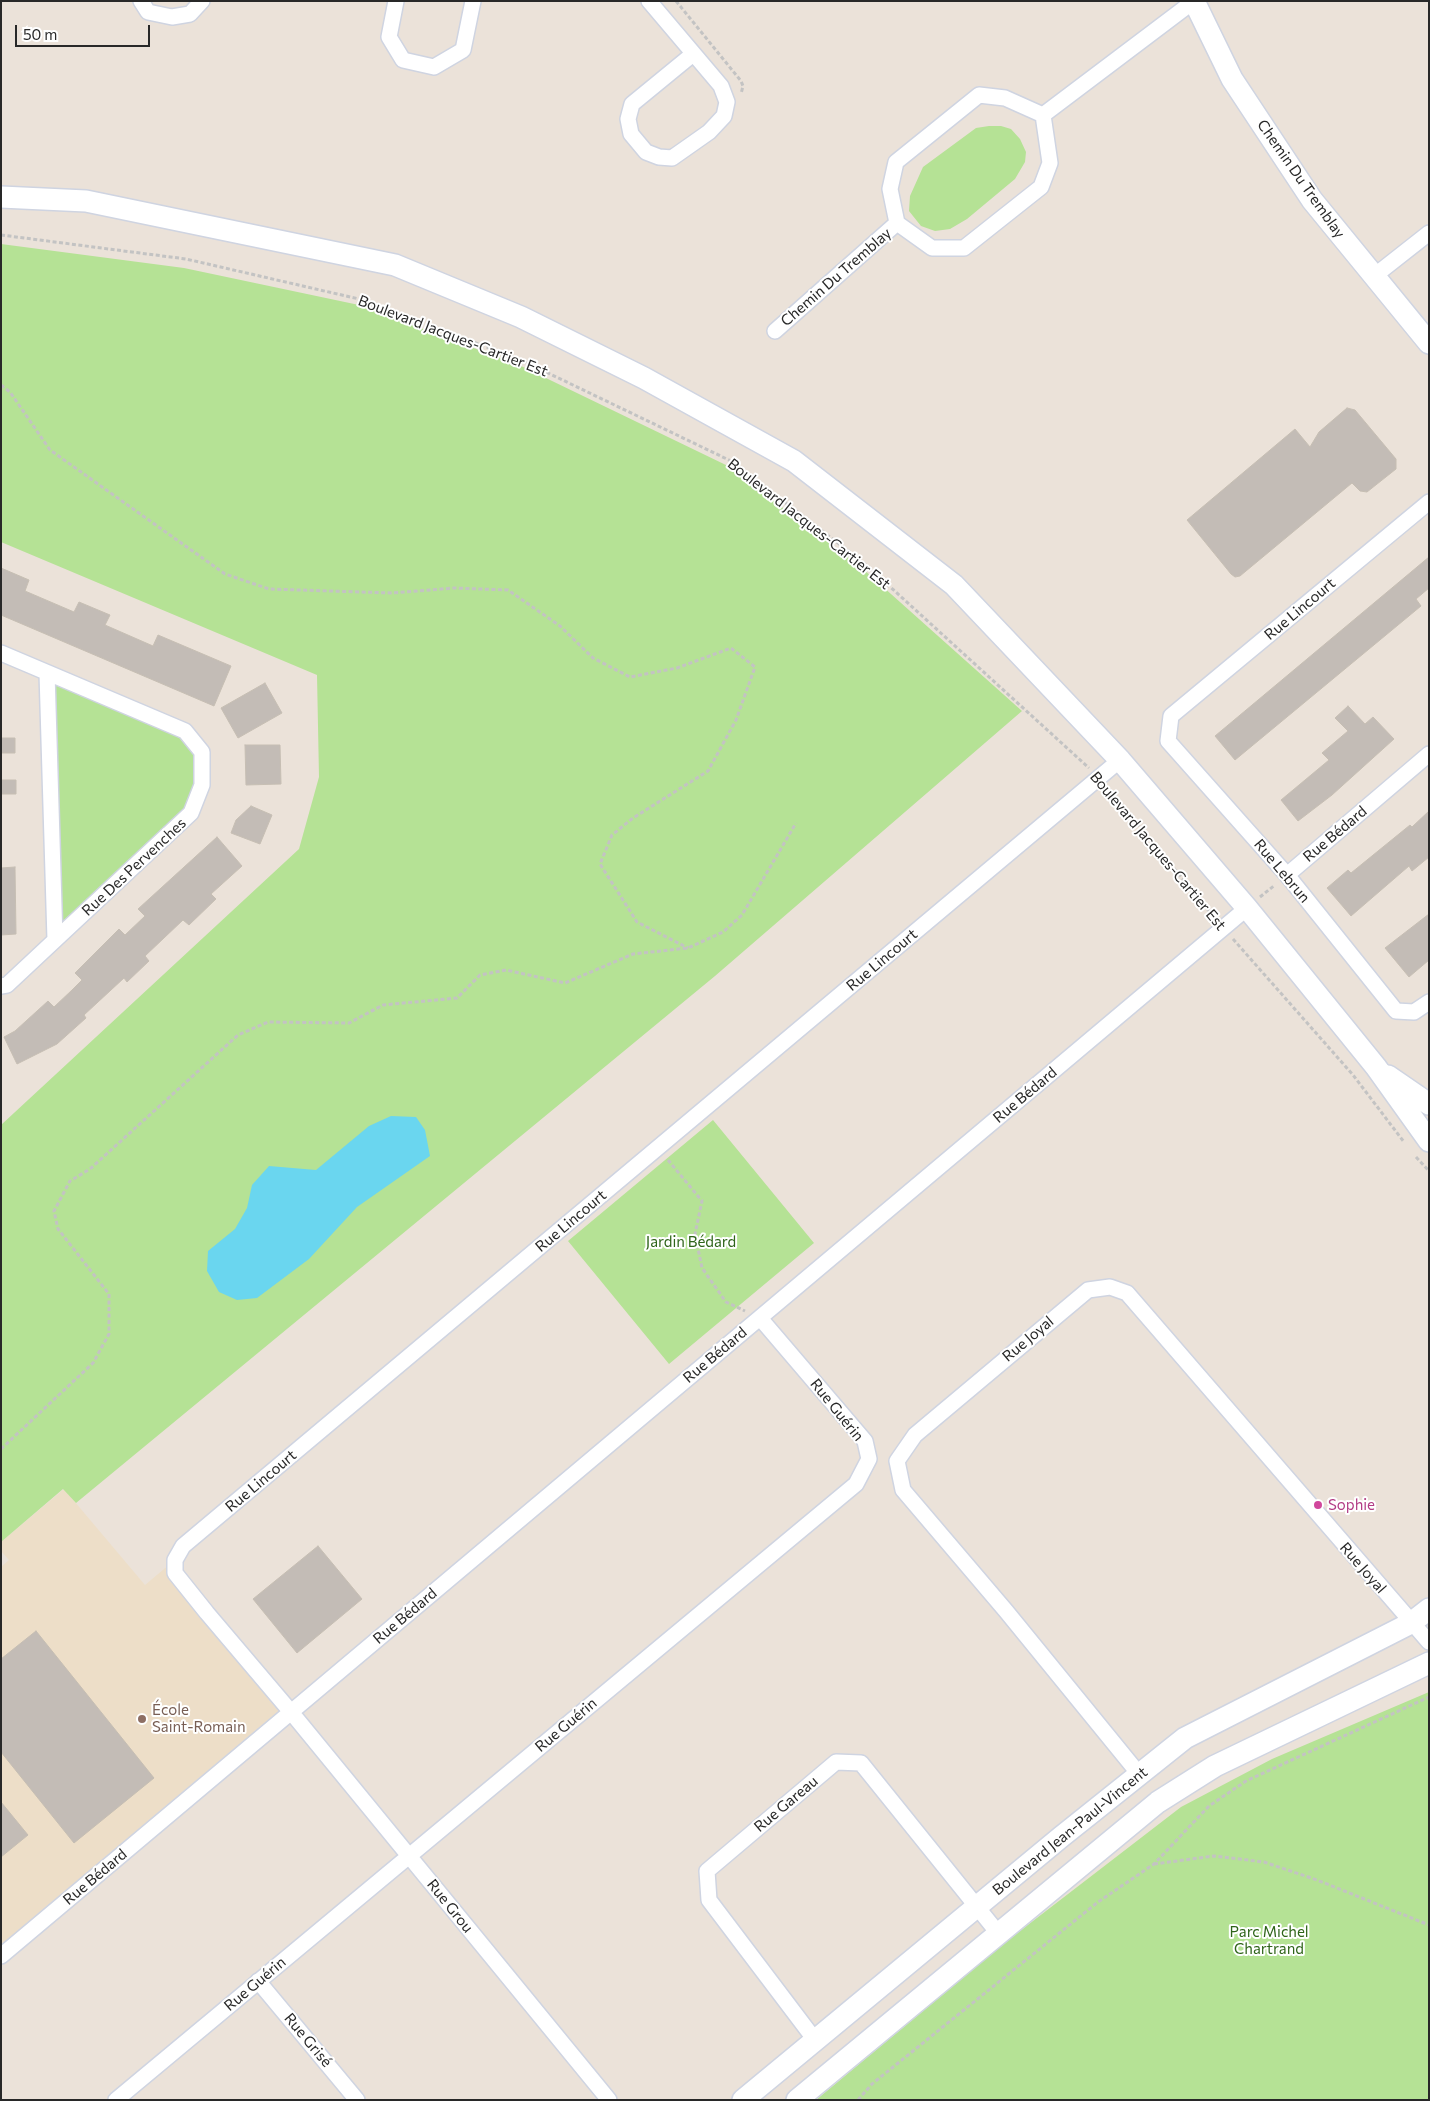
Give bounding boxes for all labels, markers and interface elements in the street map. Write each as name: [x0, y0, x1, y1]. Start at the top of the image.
scale bar: [18, 15, 152, 47]
text: 50 m: [23, 25, 57, 43]
street label: Chemin Du Tremblay: [1253, 116, 1349, 242]
street label: Chemin Du Tremblay: [777, 224, 895, 330]
street label: Boulevard Jacques-Cartier Est: [356, 291, 550, 381]
street label: Boulevard Jacques-Cartier Est: [724, 455, 894, 593]
street label: Rue Lincourt: [1261, 574, 1339, 644]
street label: Boulevard Jacques-Cartier Est: [1086, 768, 1230, 934]
street label: Rue Bédard: [1299, 802, 1371, 866]
street label: Rue Des Pervenches: [78, 814, 190, 920]
street label: Rue Lebrun: [1250, 836, 1314, 906]
street label: Rue Lincourt: [843, 925, 921, 995]
street label: Rue Bédard: [989, 1063, 1061, 1127]
street label: Rue Lincourt: [532, 1186, 610, 1256]
park label: Jardin Bédard: [646, 1233, 736, 1251]
street label: Rue Joyal: [999, 1312, 1057, 1366]
street label: Rue Bédard: [679, 1323, 751, 1387]
street label: Rue Guérin: [806, 1375, 868, 1445]
street label: Rue Lincourt: [222, 1446, 300, 1516]
place label: Sophie: [1328, 1496, 1375, 1514]
marker: Sophie: [1312, 1499, 1324, 1511]
street label: Rue Joyal: [1336, 1539, 1390, 1597]
street label: Rue Bédard: [369, 1584, 441, 1648]
street label: Rue Guérin: [532, 1694, 600, 1756]
place label: École Saint-Romain: [152, 1701, 245, 1736]
marker: École Saint-Romain: [136, 1713, 148, 1725]
street label: Boulevard Jean-Paul-Vincent: [989, 1763, 1151, 1899]
street label: Rue Gareau: [750, 1772, 822, 1836]
street label: Rue Bédard: [59, 1845, 131, 1909]
street label: Rue Grou: [423, 1876, 477, 1936]
park label: Parc Michel Chartrand: [1229, 1923, 1309, 1958]
street label: Rue Guérin: [221, 1953, 289, 2015]
street label: Rue Grisé: [280, 2009, 336, 2071]

